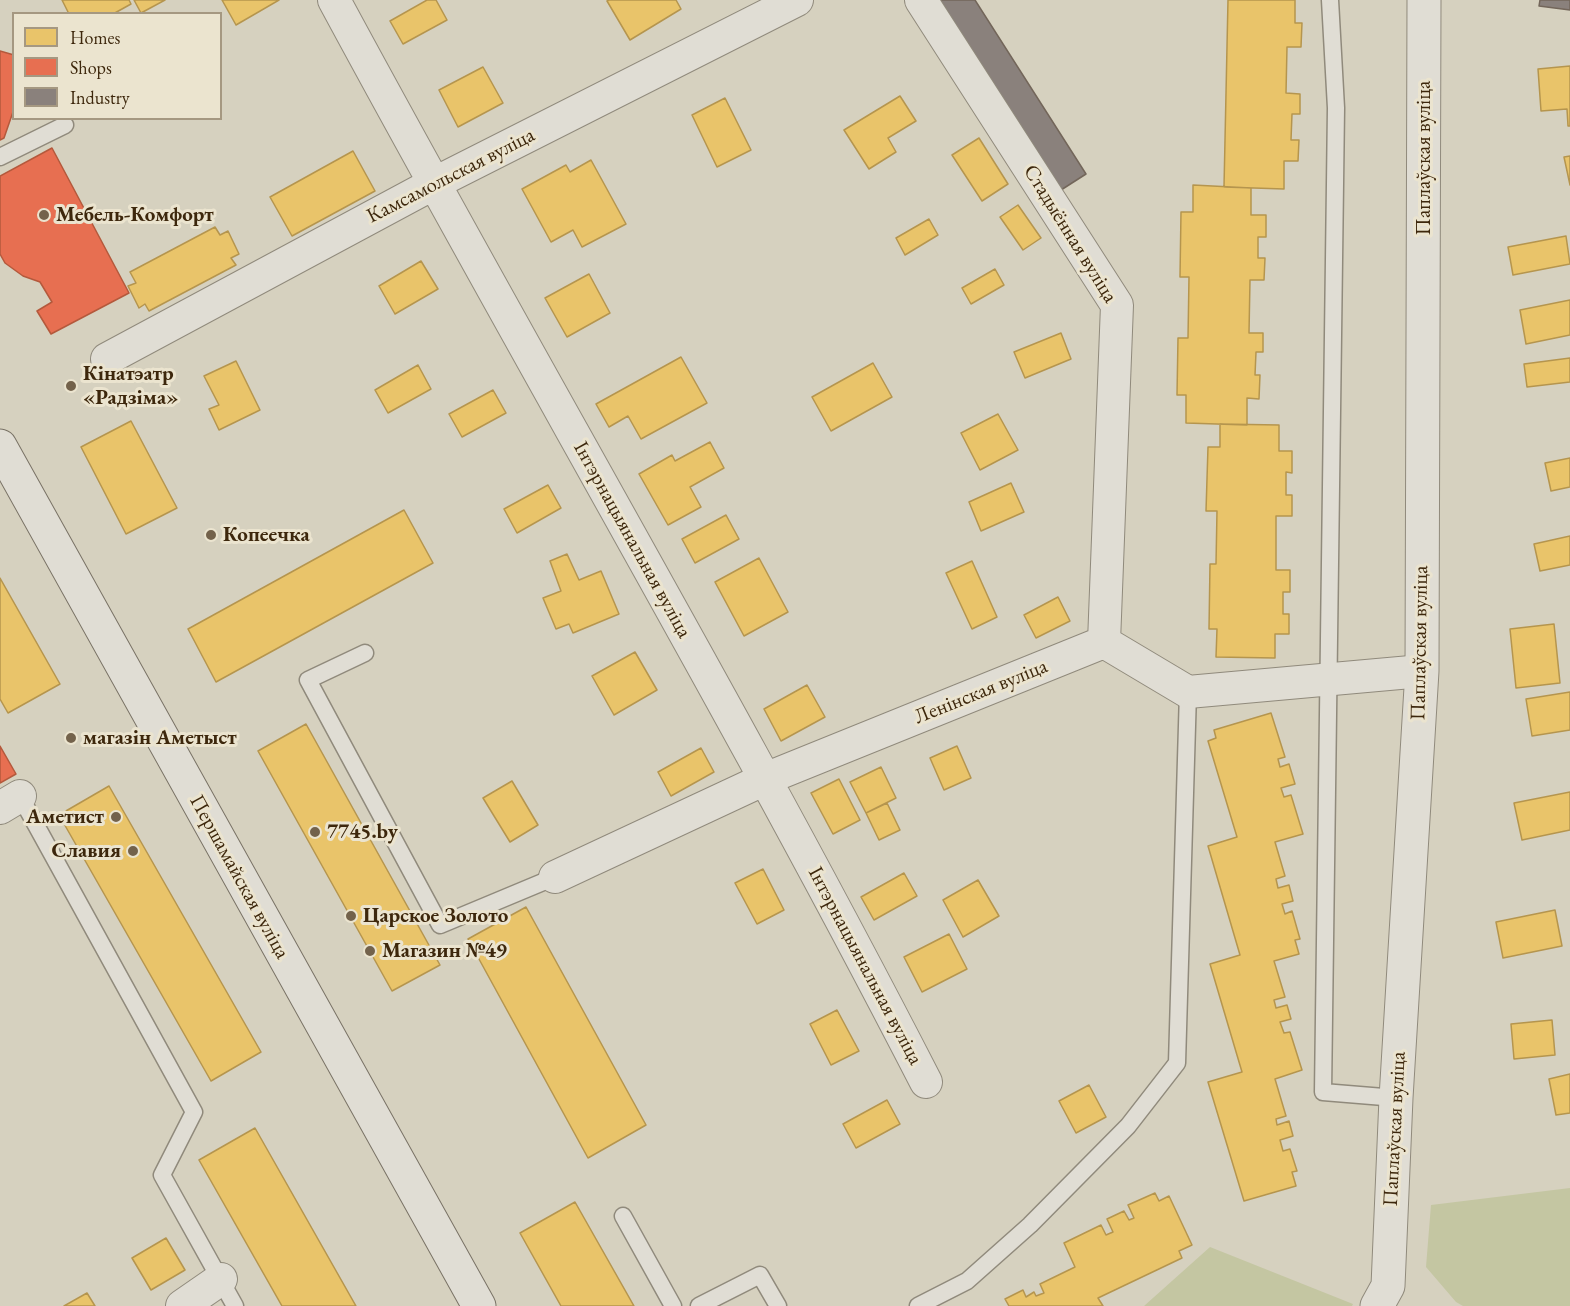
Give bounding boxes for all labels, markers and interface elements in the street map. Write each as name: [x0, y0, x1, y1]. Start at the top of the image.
legend: [12, 12, 222, 120]
text: Homes: [70, 26, 120, 49]
text: Shops: [70, 56, 112, 79]
street label: Паплаўская вуліца: [1411, 81, 1437, 235]
text: Industry: [70, 86, 130, 109]
street label: Камсамольская вуліца: [363, 123, 539, 229]
street label: Стадыённая вуліца: [1017, 160, 1123, 308]
place label: Мебель-Комфорт: [56, 202, 214, 228]
marker: Мебель-Комфорт: [37, 208, 51, 222]
place label: Кінатэатр «Радзіма»: [83, 361, 178, 411]
marker: Кінатэатр «Радзіма»: [64, 379, 78, 393]
street label: Інтэрнацыянальная вуліца: [567, 437, 697, 643]
place label: Копеечка: [223, 522, 310, 548]
marker: Копеечка: [204, 528, 218, 542]
street label: Паплаўская вуліца: [1406, 565, 1434, 721]
street label: Ленінская вуліца: [911, 654, 1051, 730]
place label: магазін Аметыст: [83, 725, 237, 751]
marker: магазін Аметыст: [64, 731, 78, 745]
street label: Першамайская вуліца: [183, 791, 295, 963]
place label: Аметист: [26, 804, 104, 830]
marker: Аметист: [109, 810, 123, 824]
place label: 7745.by: [327, 819, 398, 845]
marker: 7745.by: [308, 825, 322, 839]
place label: Славия: [52, 838, 121, 864]
marker: Славия: [126, 844, 140, 858]
street label: Інтэрнацыянальная вуліца: [802, 863, 928, 1069]
place label: Царское Золото: [363, 903, 508, 929]
marker: Царское Золото: [344, 909, 358, 923]
place label: Магазин №49: [382, 938, 507, 964]
marker: Магазин №49: [363, 944, 377, 958]
street label: Паплаўская вуліца: [1378, 1051, 1412, 1207]

